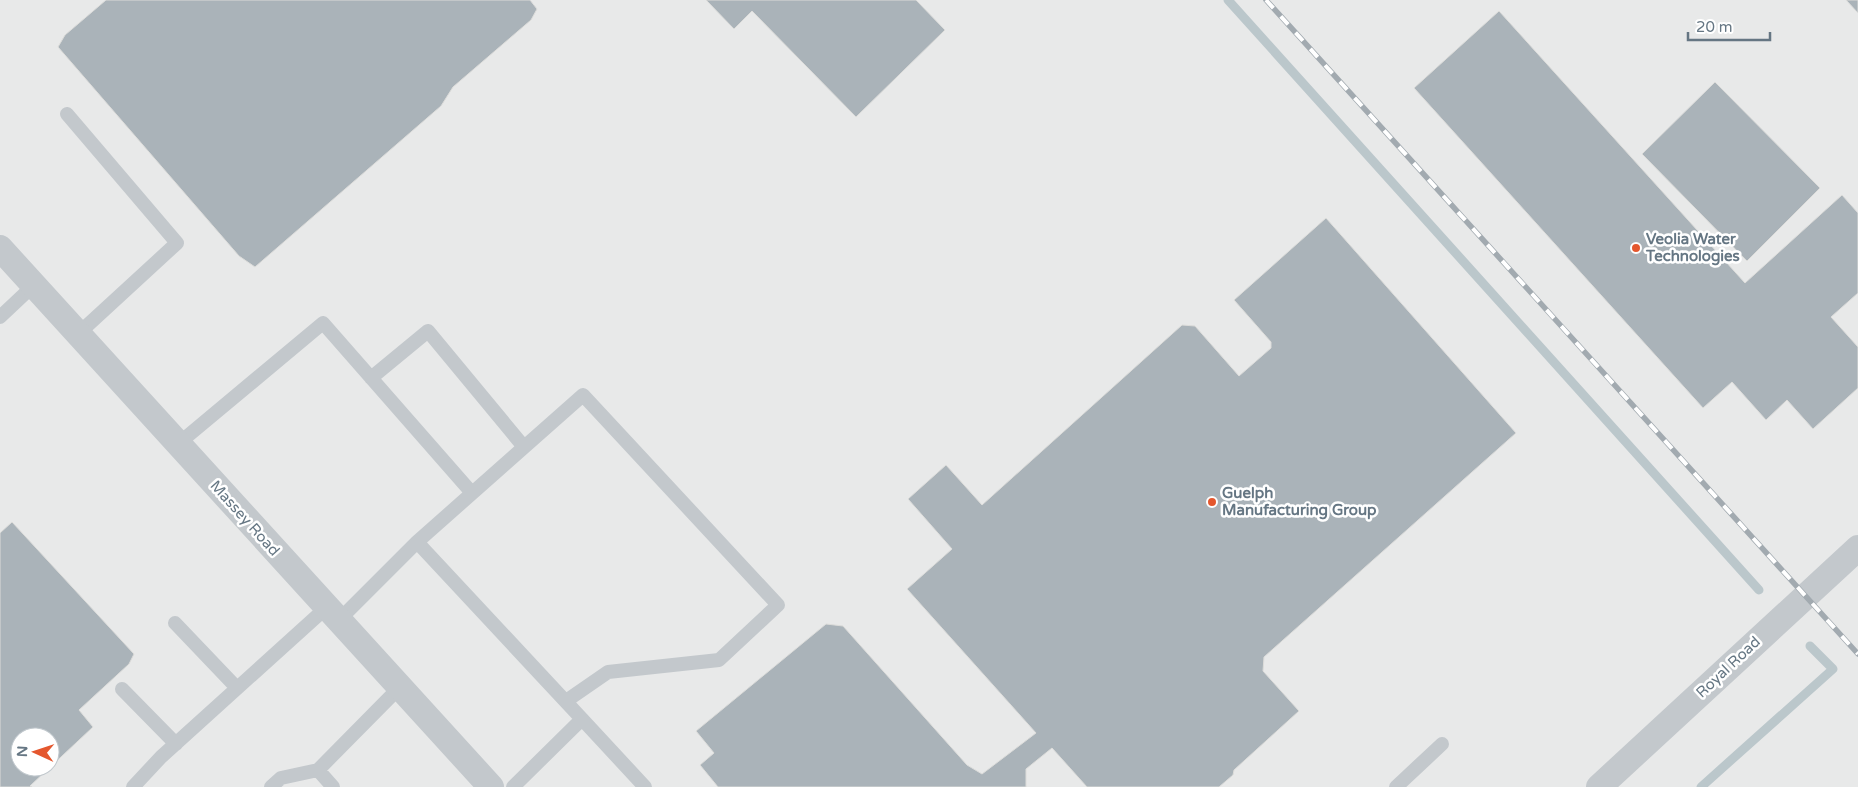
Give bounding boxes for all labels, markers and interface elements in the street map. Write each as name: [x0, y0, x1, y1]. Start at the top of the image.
scale bar: [1688, 10, 1770, 42]
text: 20 m: [1696, 18, 1733, 36]
place label: Veolia Water Technologies: [1645, 230, 1740, 266]
marker: Veolia Water Technologies: [1630, 242, 1642, 254]
street label: Massey Road: [206, 477, 284, 559]
place label: Guelph Manufacturing Group: [1222, 484, 1377, 520]
marker: Guelph Manufacturing Group: [1206, 496, 1218, 508]
street label: Royal Road: [1692, 633, 1764, 701]
north arrow: [10, 727, 60, 777]
text: N: [14, 745, 31, 757]

